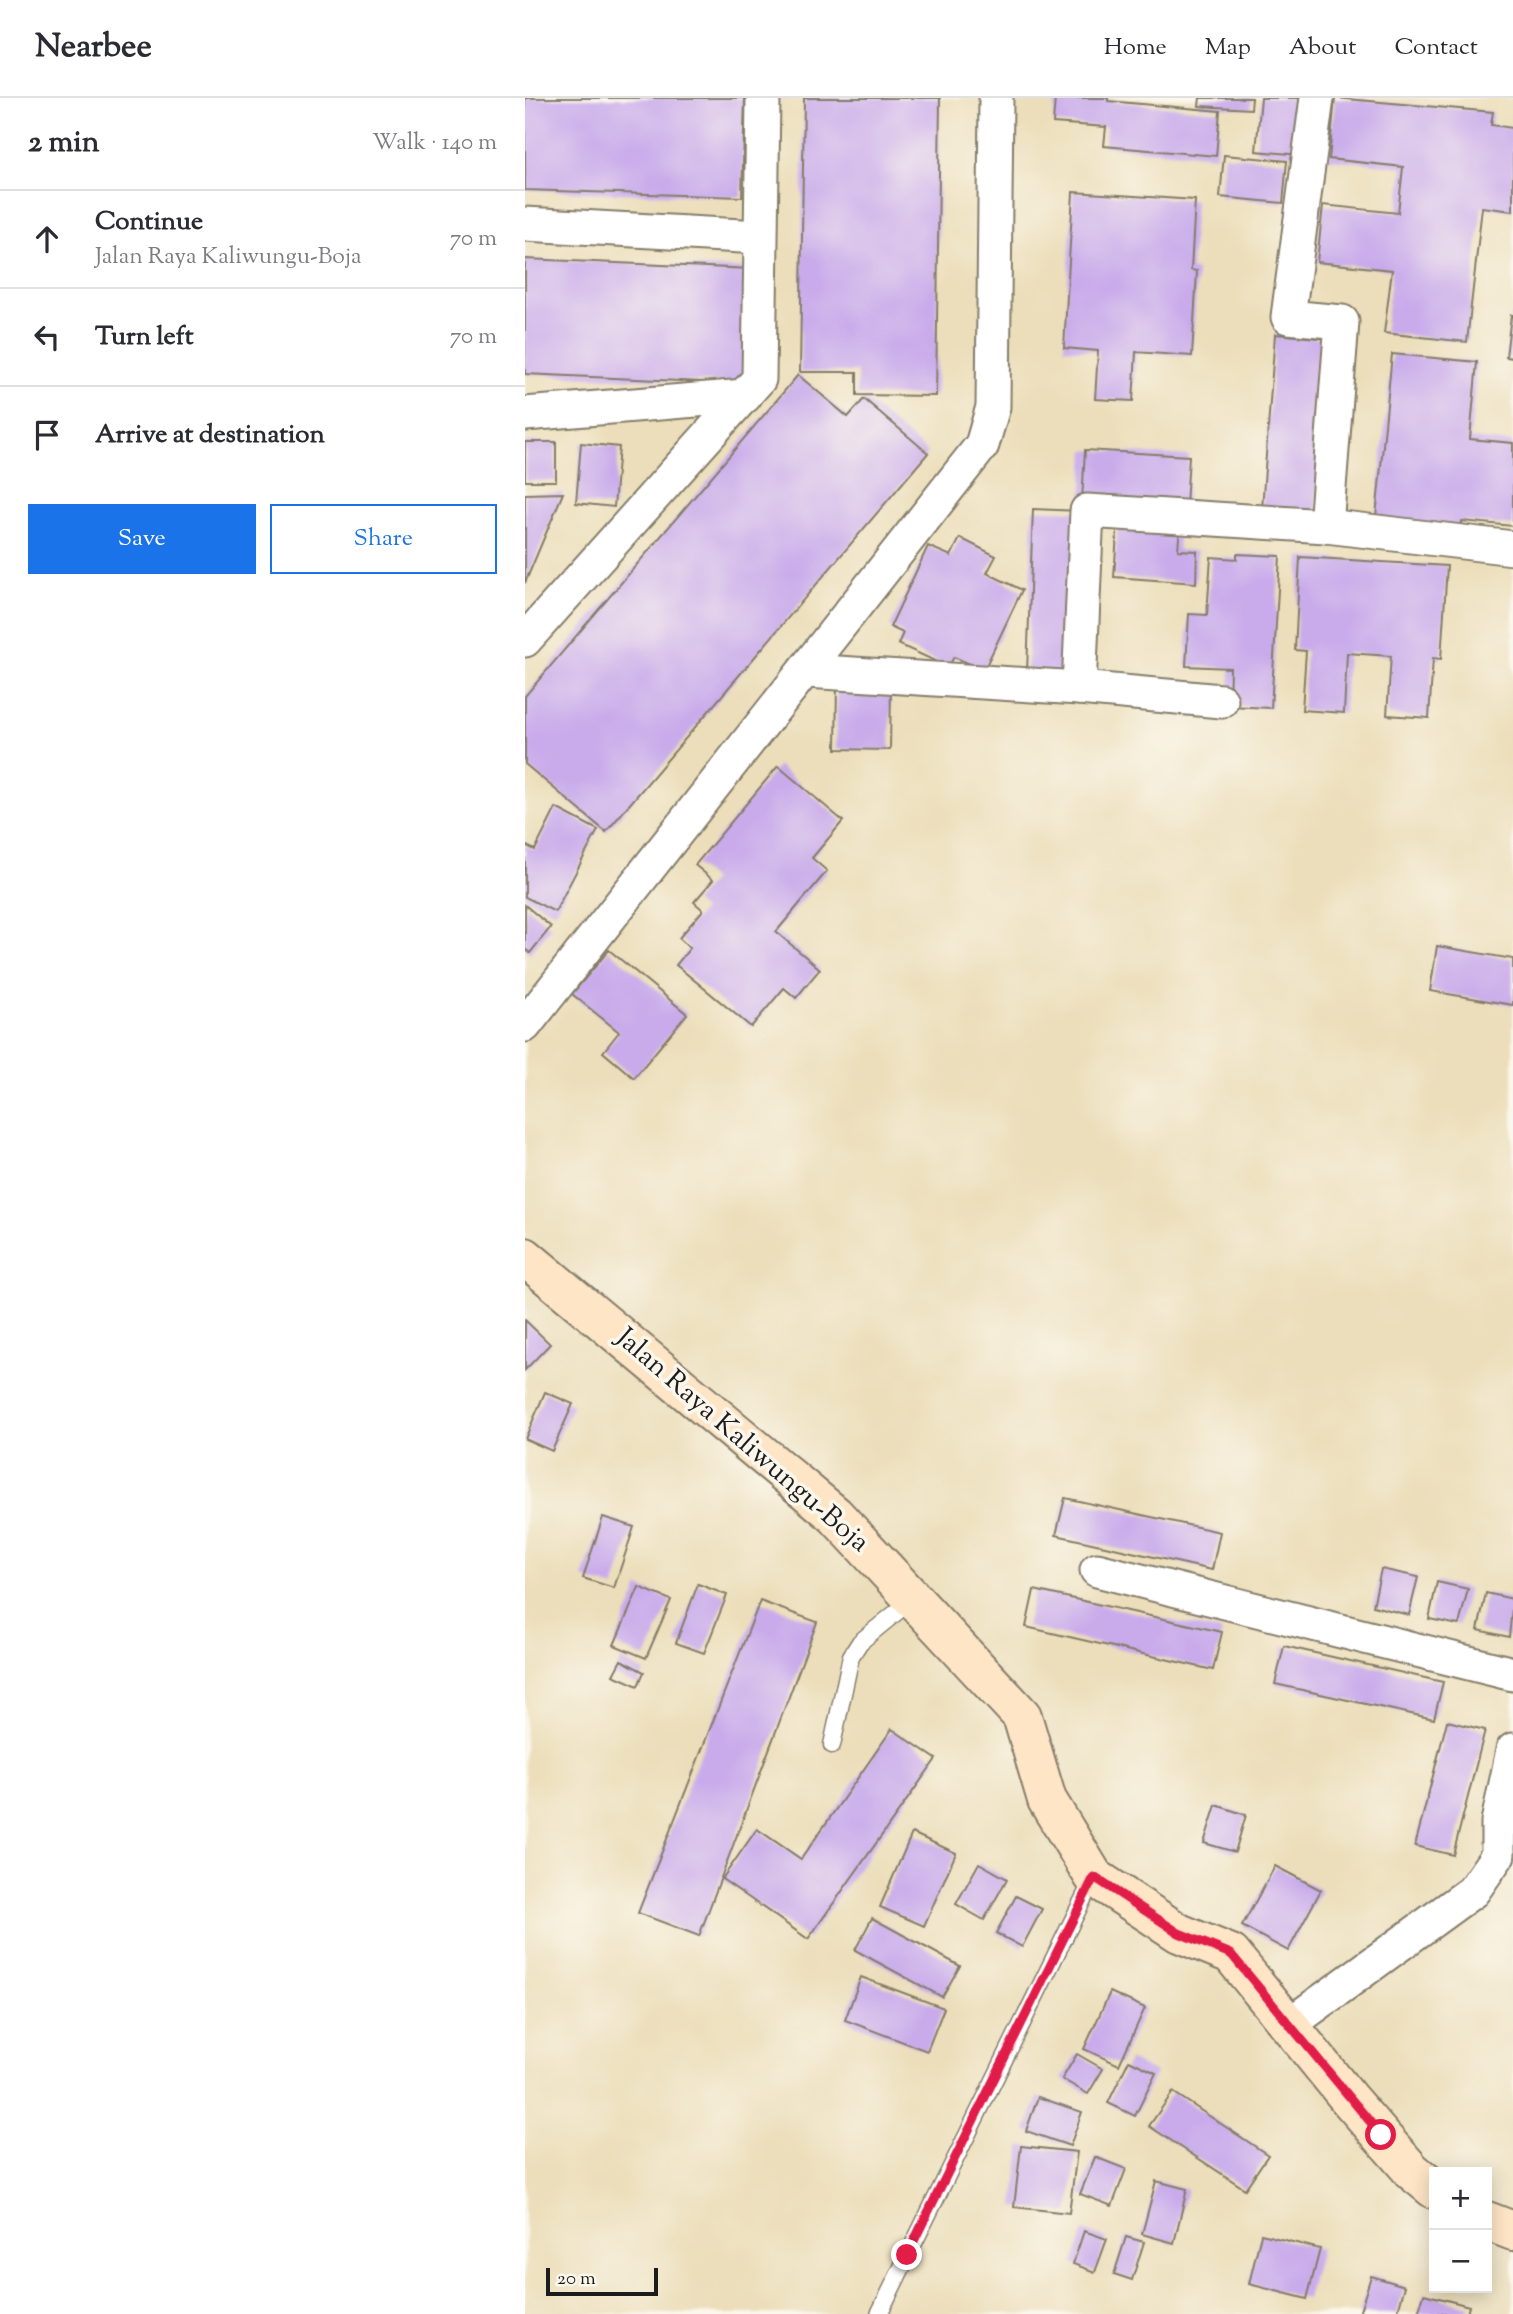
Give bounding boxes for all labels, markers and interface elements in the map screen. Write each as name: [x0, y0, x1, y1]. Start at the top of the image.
text: Nearbee: [35, 24, 152, 72]
text: Home: [1104, 31, 1167, 65]
text: Map: [1205, 31, 1251, 65]
text: About: [1289, 31, 1356, 65]
text: Contact: [1394, 31, 1478, 65]
text: 2 min: [28, 122, 100, 165]
text: Walk · 140 m: [372, 127, 497, 160]
text: Continue: [95, 204, 203, 241]
icon: ahead: [28, 220, 66, 258]
text: 70 m: [450, 223, 497, 256]
text: Jalan Raya Kaliwungu-Boja: [95, 241, 362, 274]
icon: left: [28, 318, 66, 356]
text: Turn left: [95, 319, 194, 356]
text: 70 m: [450, 321, 497, 354]
icon: arrive: [28, 416, 66, 454]
text: Arrive at destination: [95, 417, 325, 454]
button: Save: [28, 504, 256, 574]
button: Share: [270, 504, 497, 574]
street label: Jalan Raya Kaliwungu-Boja: [605, 1318, 878, 1563]
route start: [1365, 2119, 1396, 2150]
map controls: [1429, 2167, 1492, 2293]
button: +: [1429, 2167, 1492, 2230]
button: −: [1429, 2230, 1492, 2293]
route end: [891, 2239, 922, 2270]
scale bar: [546, 2265, 658, 2297]
text: 20 m: [557, 2266, 596, 2293]

